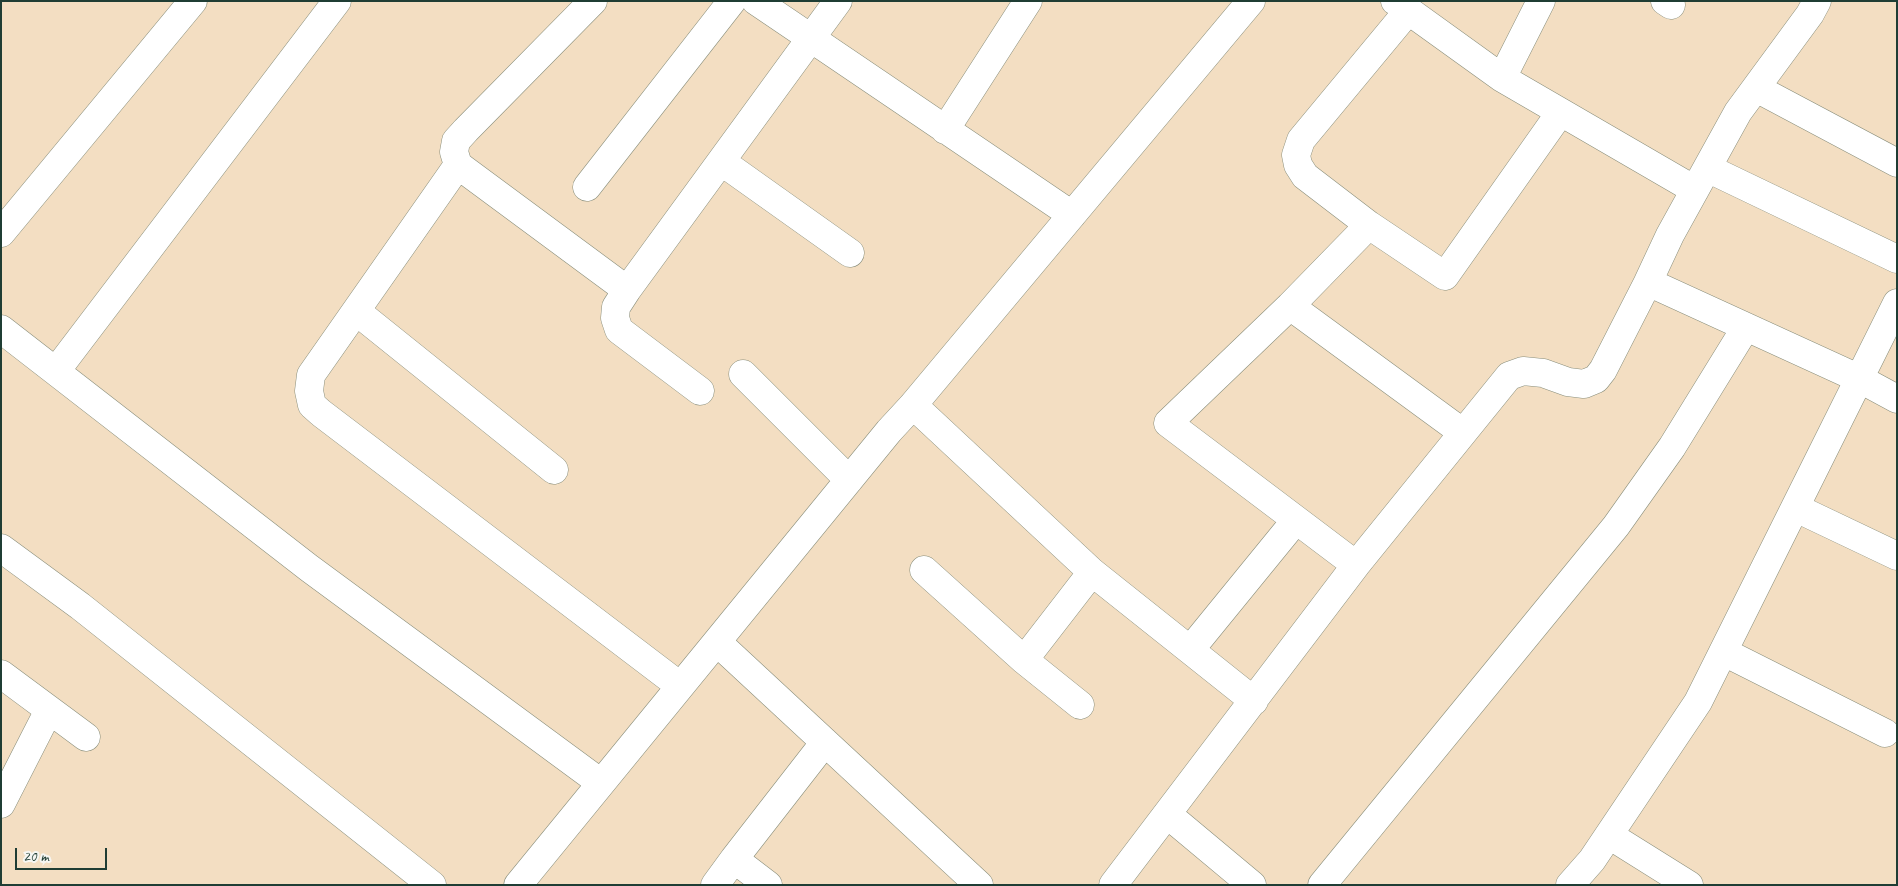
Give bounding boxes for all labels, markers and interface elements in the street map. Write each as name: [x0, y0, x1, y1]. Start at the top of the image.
scale bar: [18, 838, 110, 870]
text: 20 m: [23, 847, 49, 866]

